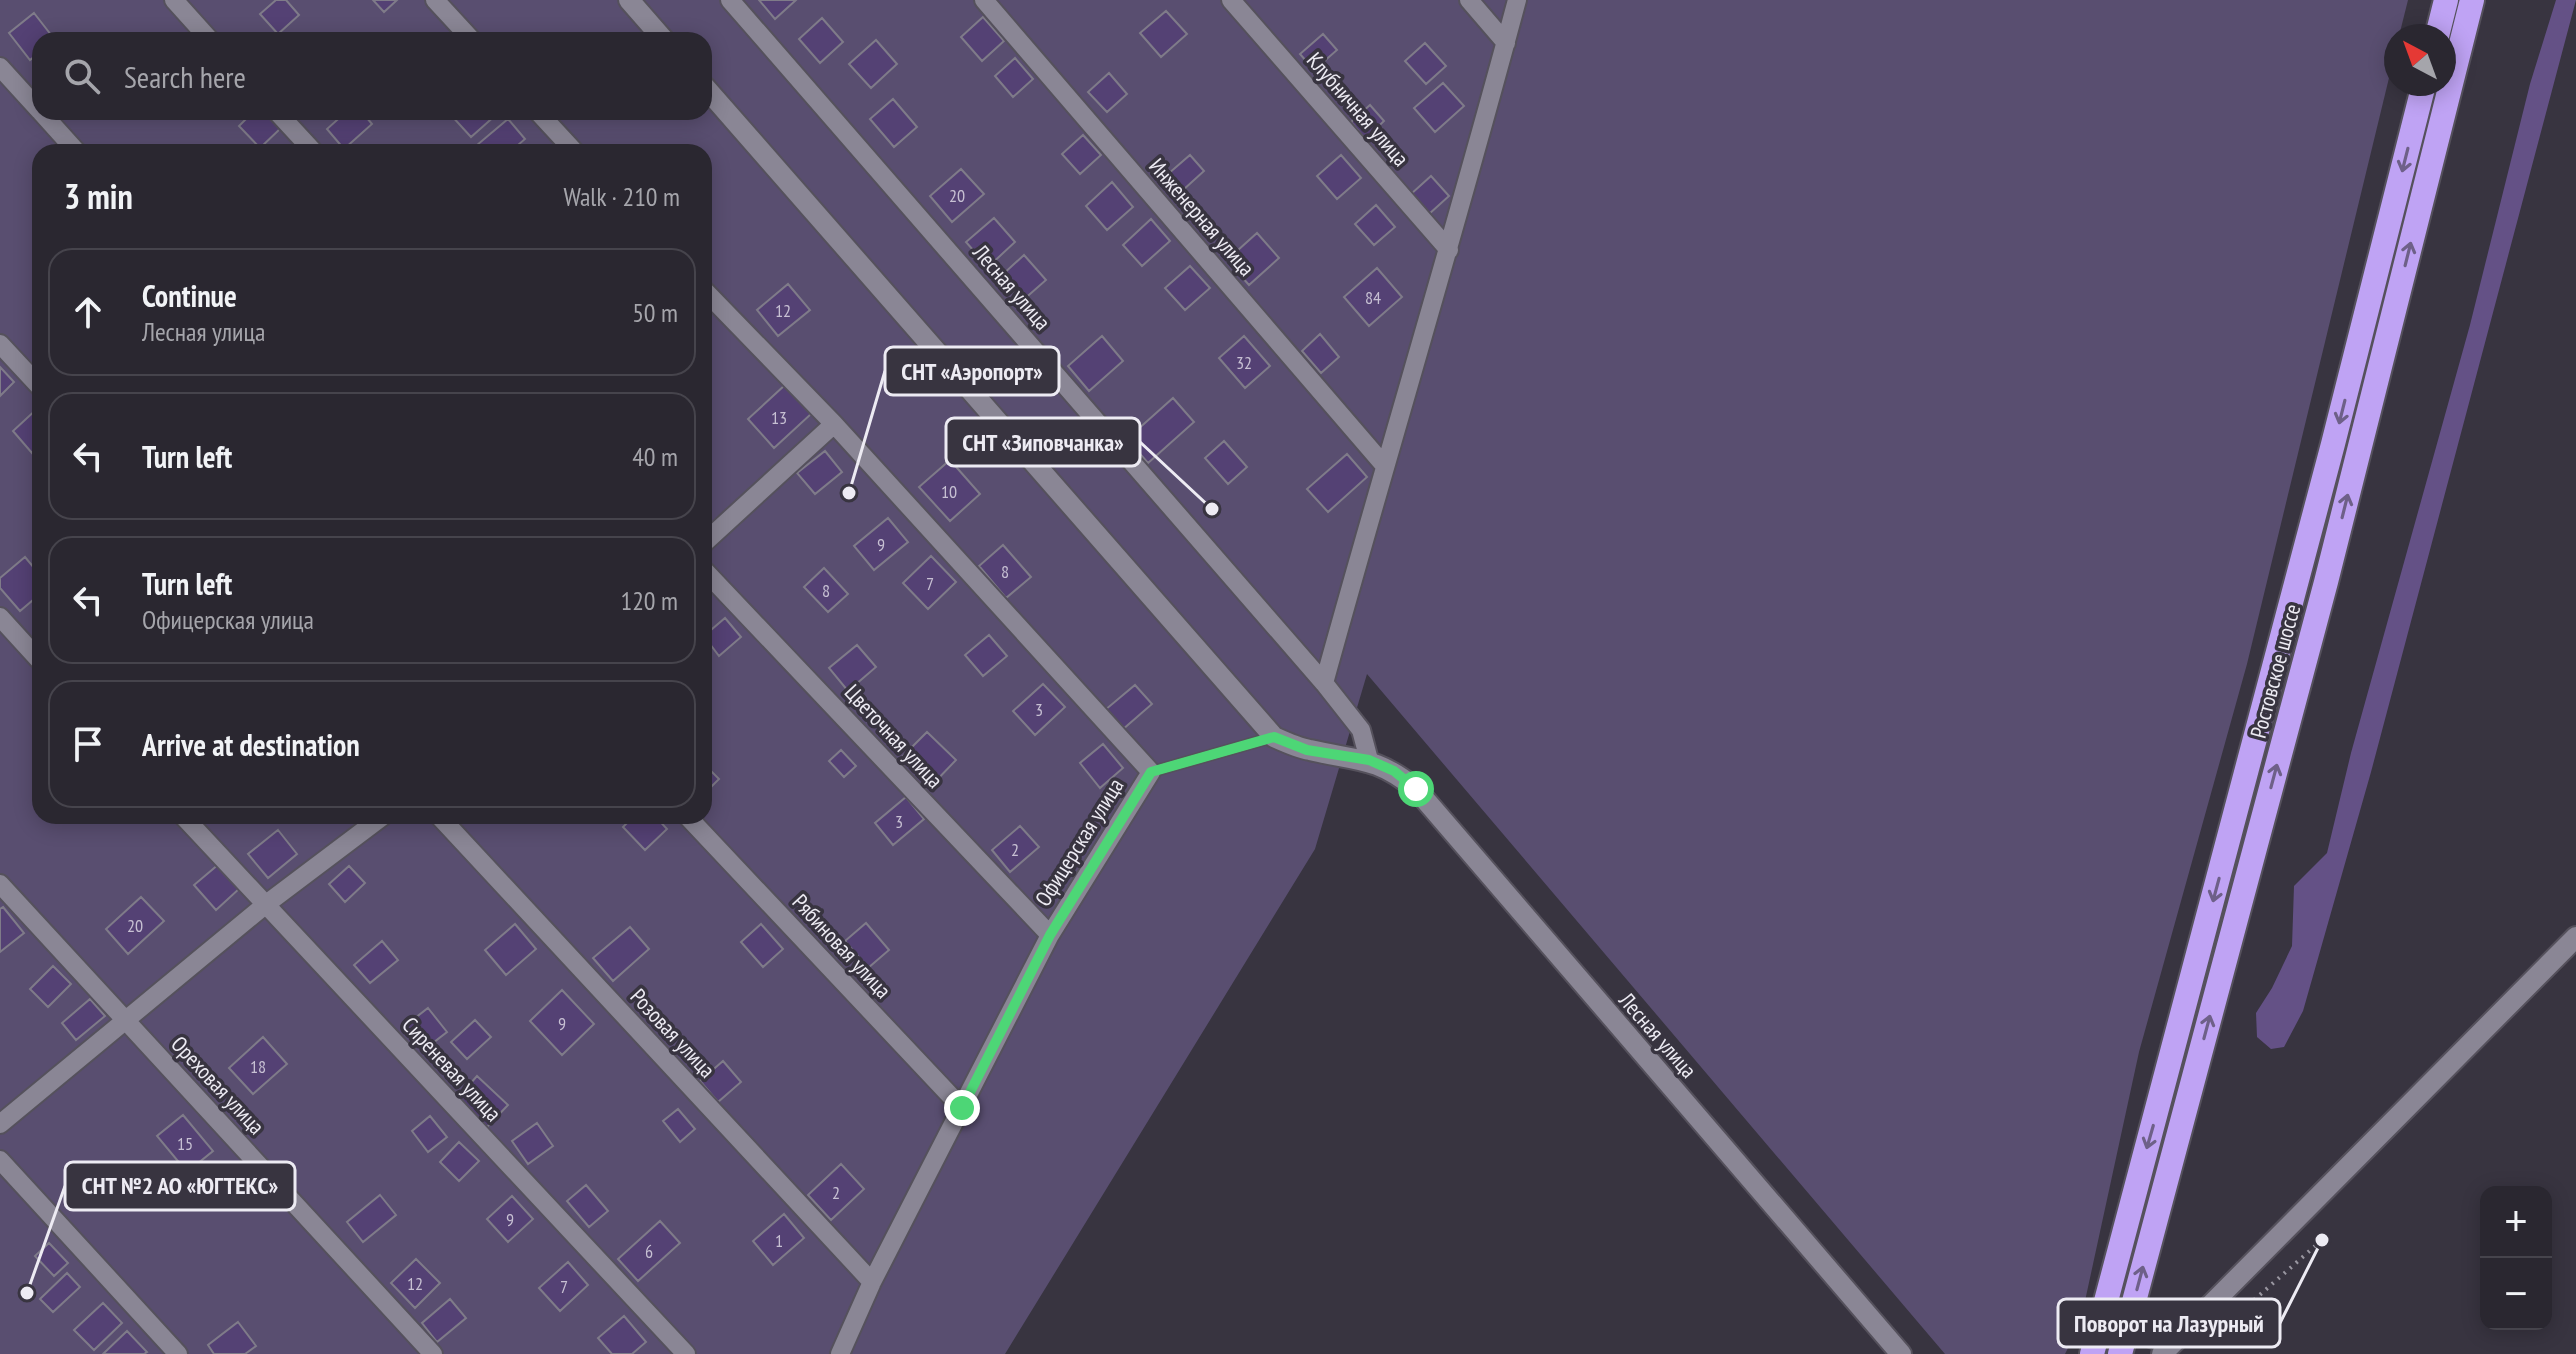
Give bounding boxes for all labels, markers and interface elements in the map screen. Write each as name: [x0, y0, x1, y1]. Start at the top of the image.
north arrow: [2384, 24, 2456, 96]
search box: [32, 32, 712, 120]
street label: Клубничная улица: [1301, 46, 1415, 172]
icon: search: [60, 54, 104, 98]
text: Search here: [124, 57, 246, 96]
one-way arrow: [2397, 146, 2412, 172]
street label: Инженерная улица: [1143, 152, 1261, 282]
text: 3 min: [64, 174, 133, 218]
text: Walk · 210 m: [563, 180, 680, 213]
house number: 20: [949, 184, 965, 207]
street label: Лесная улица: [967, 238, 1057, 336]
one-way arrow: [2402, 242, 2417, 267]
text: Continue: [142, 276, 237, 315]
house number: 84: [1365, 286, 1381, 309]
icon: ahead: [66, 290, 110, 334]
text: 50 m: [632, 296, 678, 329]
house number: 12: [775, 299, 791, 322]
text: Лесная улица: [142, 315, 265, 348]
callout: СНТ «Аэропорт»: [885, 347, 1059, 395]
house number: 32: [1236, 351, 1252, 374]
text: СНТ «Аэропорт»: [901, 356, 1043, 387]
one-way arrow: [2333, 398, 2348, 424]
house number: 13: [771, 406, 787, 429]
callout: СНТ «Зиповчанка»: [946, 418, 1140, 466]
text: СНТ «Зиповчанка»: [962, 427, 1124, 458]
icon: left: [66, 434, 110, 478]
text: Turn left: [142, 437, 232, 476]
text: 40 m: [632, 440, 678, 473]
house number: 10: [941, 480, 957, 503]
one-way arrow: [2338, 494, 2353, 519]
house number: 9: [877, 533, 885, 556]
house number: 8: [1001, 560, 1009, 583]
text: Turn left: [142, 564, 232, 603]
house number: 7: [926, 572, 934, 595]
icon: left: [66, 578, 110, 622]
house number: 8: [822, 579, 830, 602]
text: 120 m: [620, 584, 678, 617]
street label: Ростовское шоссе: [2244, 601, 2306, 741]
text: Офицерская улица: [142, 603, 314, 636]
street label: Цветочная улица: [839, 678, 949, 794]
house number: 3: [1035, 698, 1043, 721]
icon: arrive: [66, 722, 110, 766]
text: Arrive at destination: [142, 725, 360, 764]
one-way arrow: [2267, 764, 2282, 789]
route start: [1398, 771, 1434, 807]
street label: Офицерская улица: [1029, 773, 1129, 911]
house number: 3: [895, 810, 903, 833]
house number: 2: [1011, 838, 1019, 861]
one-way arrow: [2207, 876, 2222, 902]
street label: Рябиновая улица: [787, 888, 897, 1004]
house number: 20: [127, 914, 143, 937]
street label: Розовая улица: [625, 983, 721, 1083]
street label: Лесная улица: [1613, 986, 1703, 1084]
street label: Сиреневая улица: [396, 1011, 508, 1127]
house number: 9: [558, 1012, 566, 1035]
one-way arrow: [2200, 1015, 2215, 1041]
street label: Ореховая улица: [165, 1030, 271, 1140]
house number: 18: [250, 1055, 266, 1078]
route end: [944, 1090, 980, 1126]
one-way arrow: [2142, 1123, 2157, 1149]
house number: 15: [177, 1132, 193, 1155]
callout: СНТ №2 АО «ЮГТЕКС»: [65, 1162, 295, 1210]
text: СНТ №2 АО «ЮГТЕКС»: [82, 1170, 278, 1201]
house number: 2: [832, 1181, 840, 1204]
map controls: [2480, 1186, 2552, 1330]
button: +: [2480, 1186, 2552, 1258]
house number: 9: [506, 1208, 514, 1231]
house number: 1: [775, 1229, 783, 1252]
house number: 6: [645, 1240, 653, 1263]
button: −: [2480, 1258, 2552, 1330]
one-way arrow: [2133, 1266, 2148, 1292]
house number: 12: [407, 1272, 423, 1295]
house number: 7: [560, 1275, 568, 1298]
callout: Поворот на Лазурный: [2058, 1299, 2280, 1347]
text: Поворот на Лазурный: [2074, 1308, 2264, 1339]

